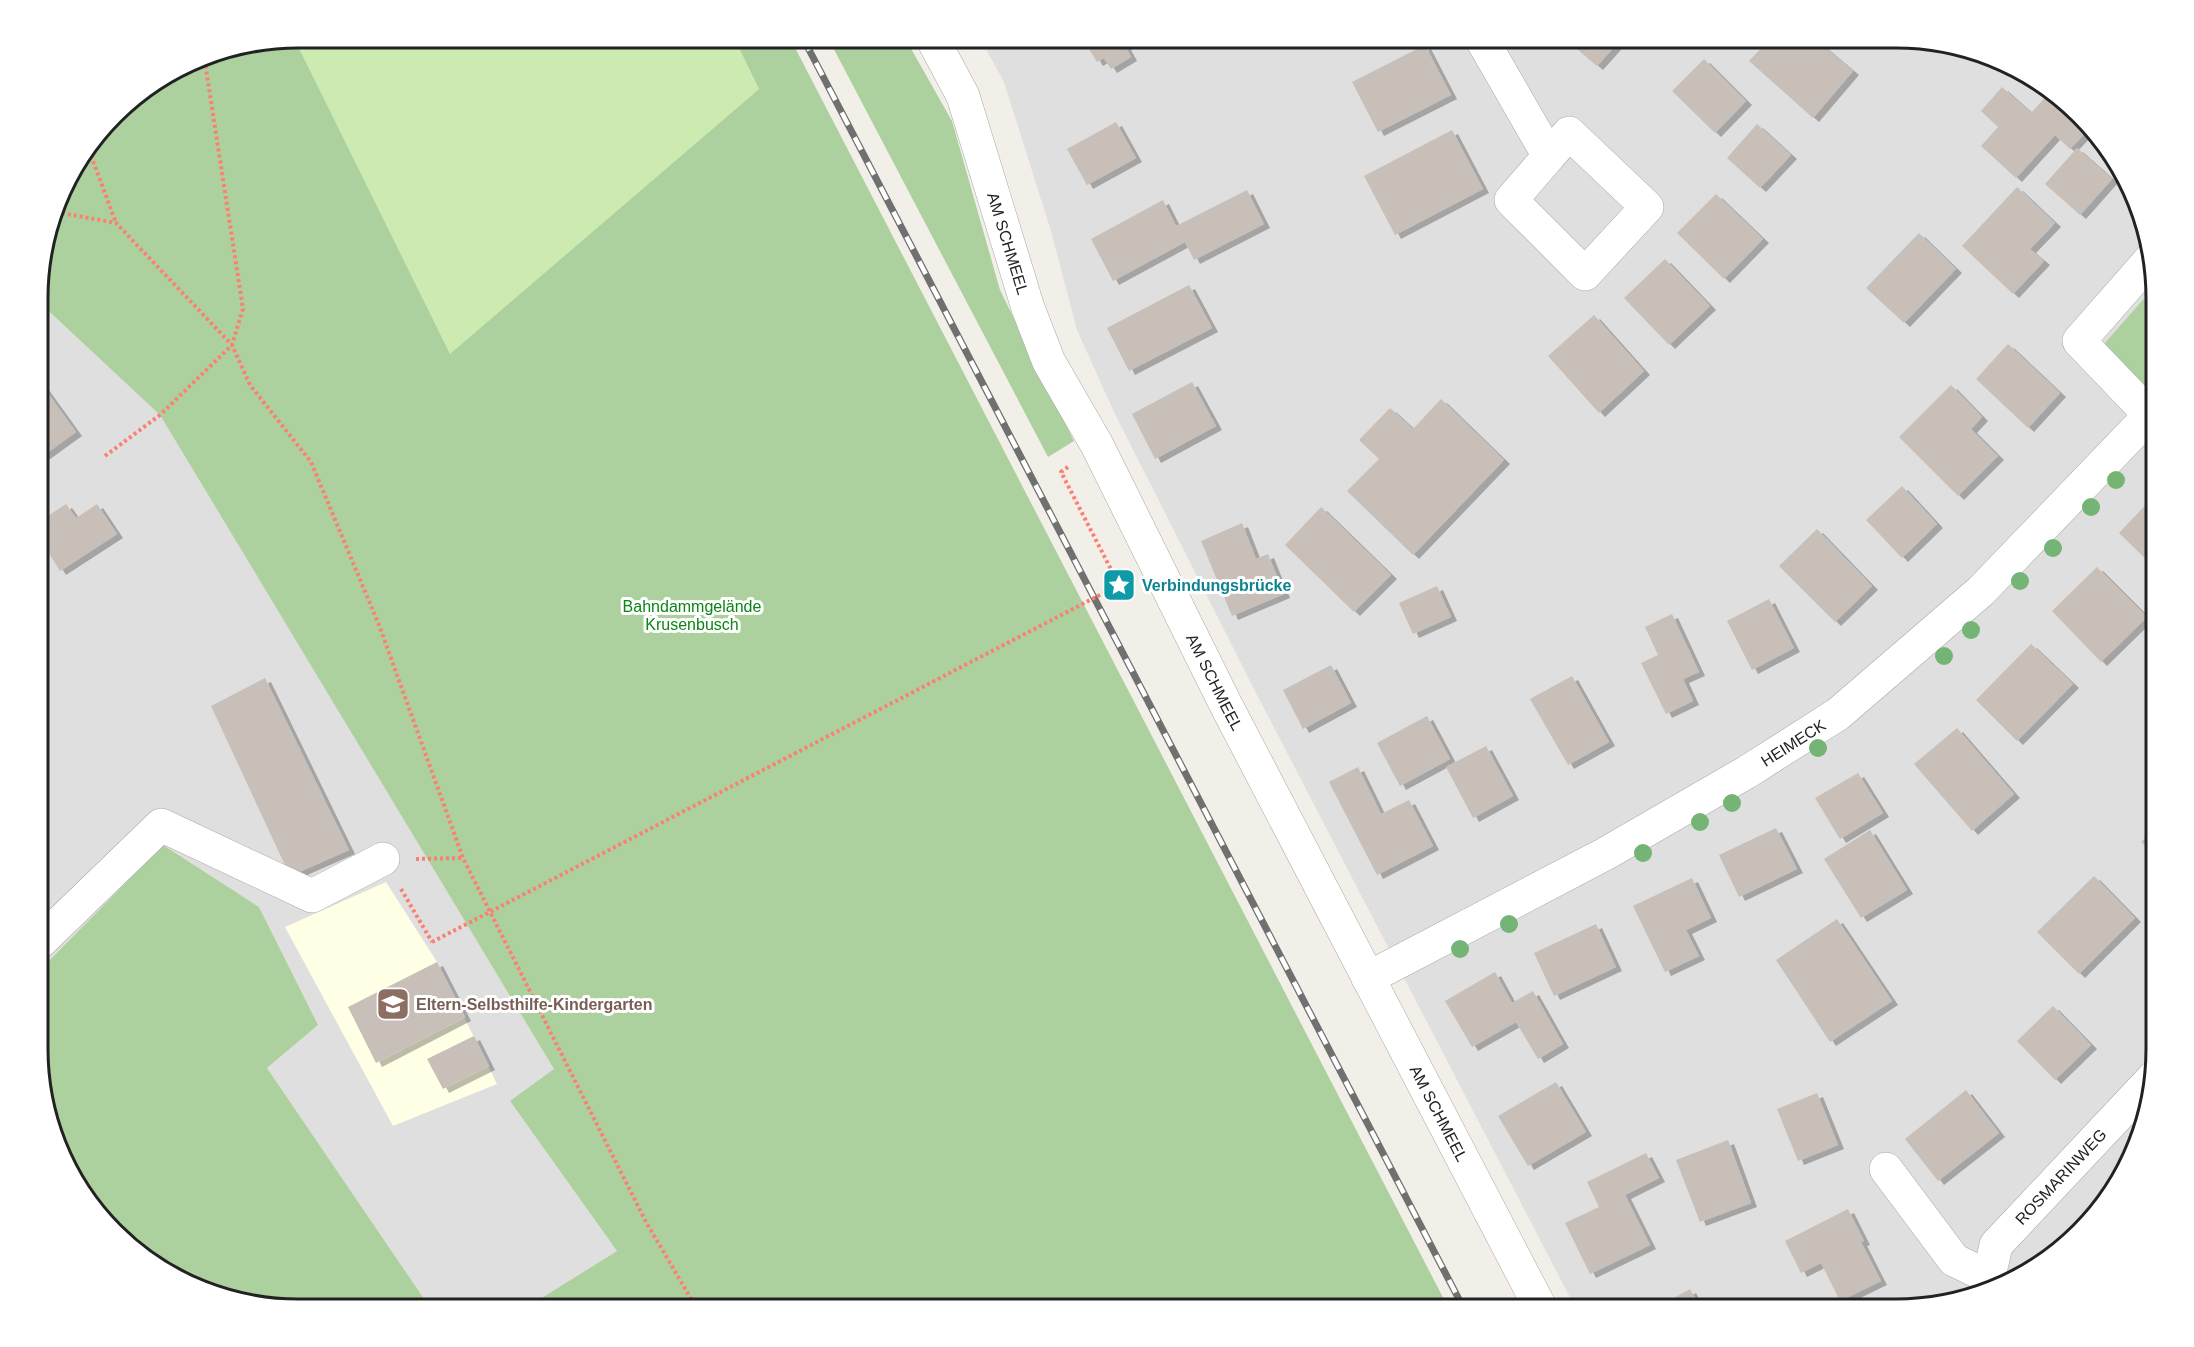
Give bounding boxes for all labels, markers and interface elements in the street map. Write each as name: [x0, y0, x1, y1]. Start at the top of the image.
street label: AM SCHMEEL: [984, 191, 1031, 297]
place icon: Verbindungsbrücke: [1101, 567, 1137, 603]
place label: Verbindungsbrücke: [1142, 577, 1291, 594]
park label: Bahndammgelände Krusenbusch: [623, 598, 761, 633]
street label: AM SCHMEEL: [1183, 631, 1246, 733]
street label: HEIMECK: [1758, 716, 1829, 770]
school or university icon: Eltern-Selbsthilfe-Kindergarten: [375, 986, 411, 1022]
place label: Eltern-Selbsthilfe-Kindergarten: [416, 996, 652, 1013]
street label: AM SCHMEEL: [1406, 1063, 1471, 1164]
street label: ROSMARINWEG: [2012, 1126, 2110, 1228]

